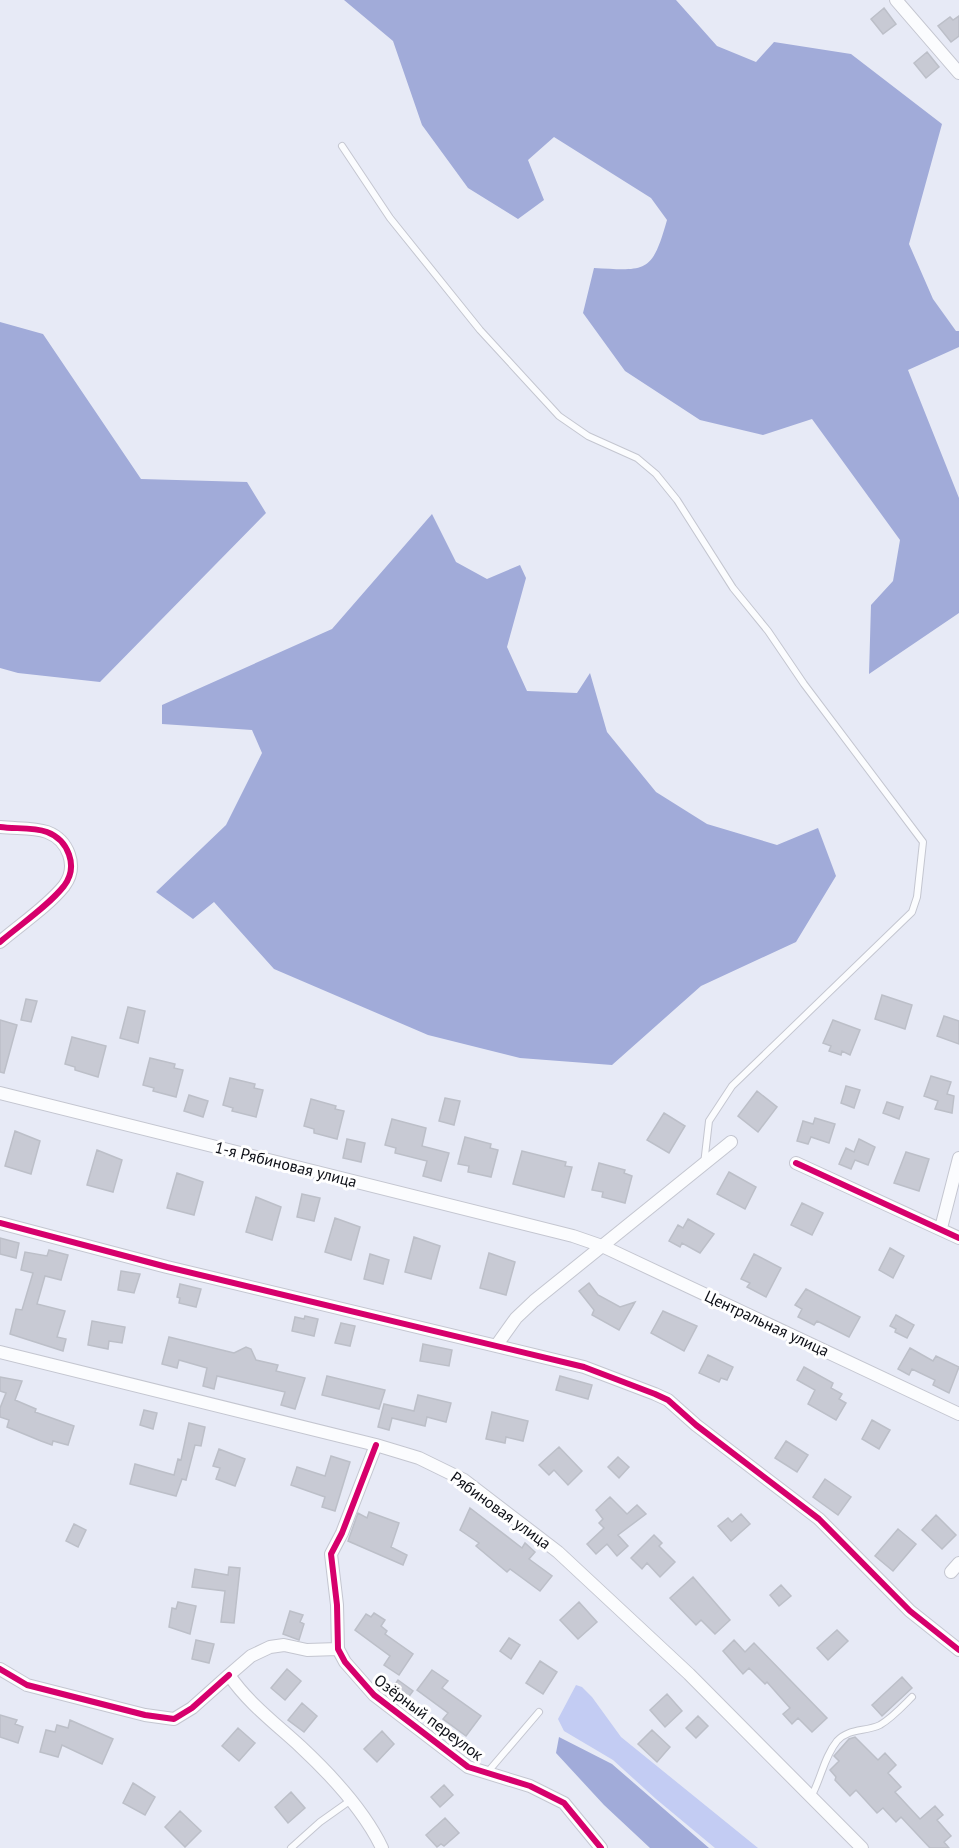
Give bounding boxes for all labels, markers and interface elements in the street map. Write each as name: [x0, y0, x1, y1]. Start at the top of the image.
street label: 1-я Рябиновая улица: [213, 1137, 359, 1191]
street label: Центральная улица: [702, 1285, 832, 1361]
street label: Рябиновая улица: [447, 1467, 555, 1553]
street label: Озёрный переулок: [370, 1669, 488, 1765]

